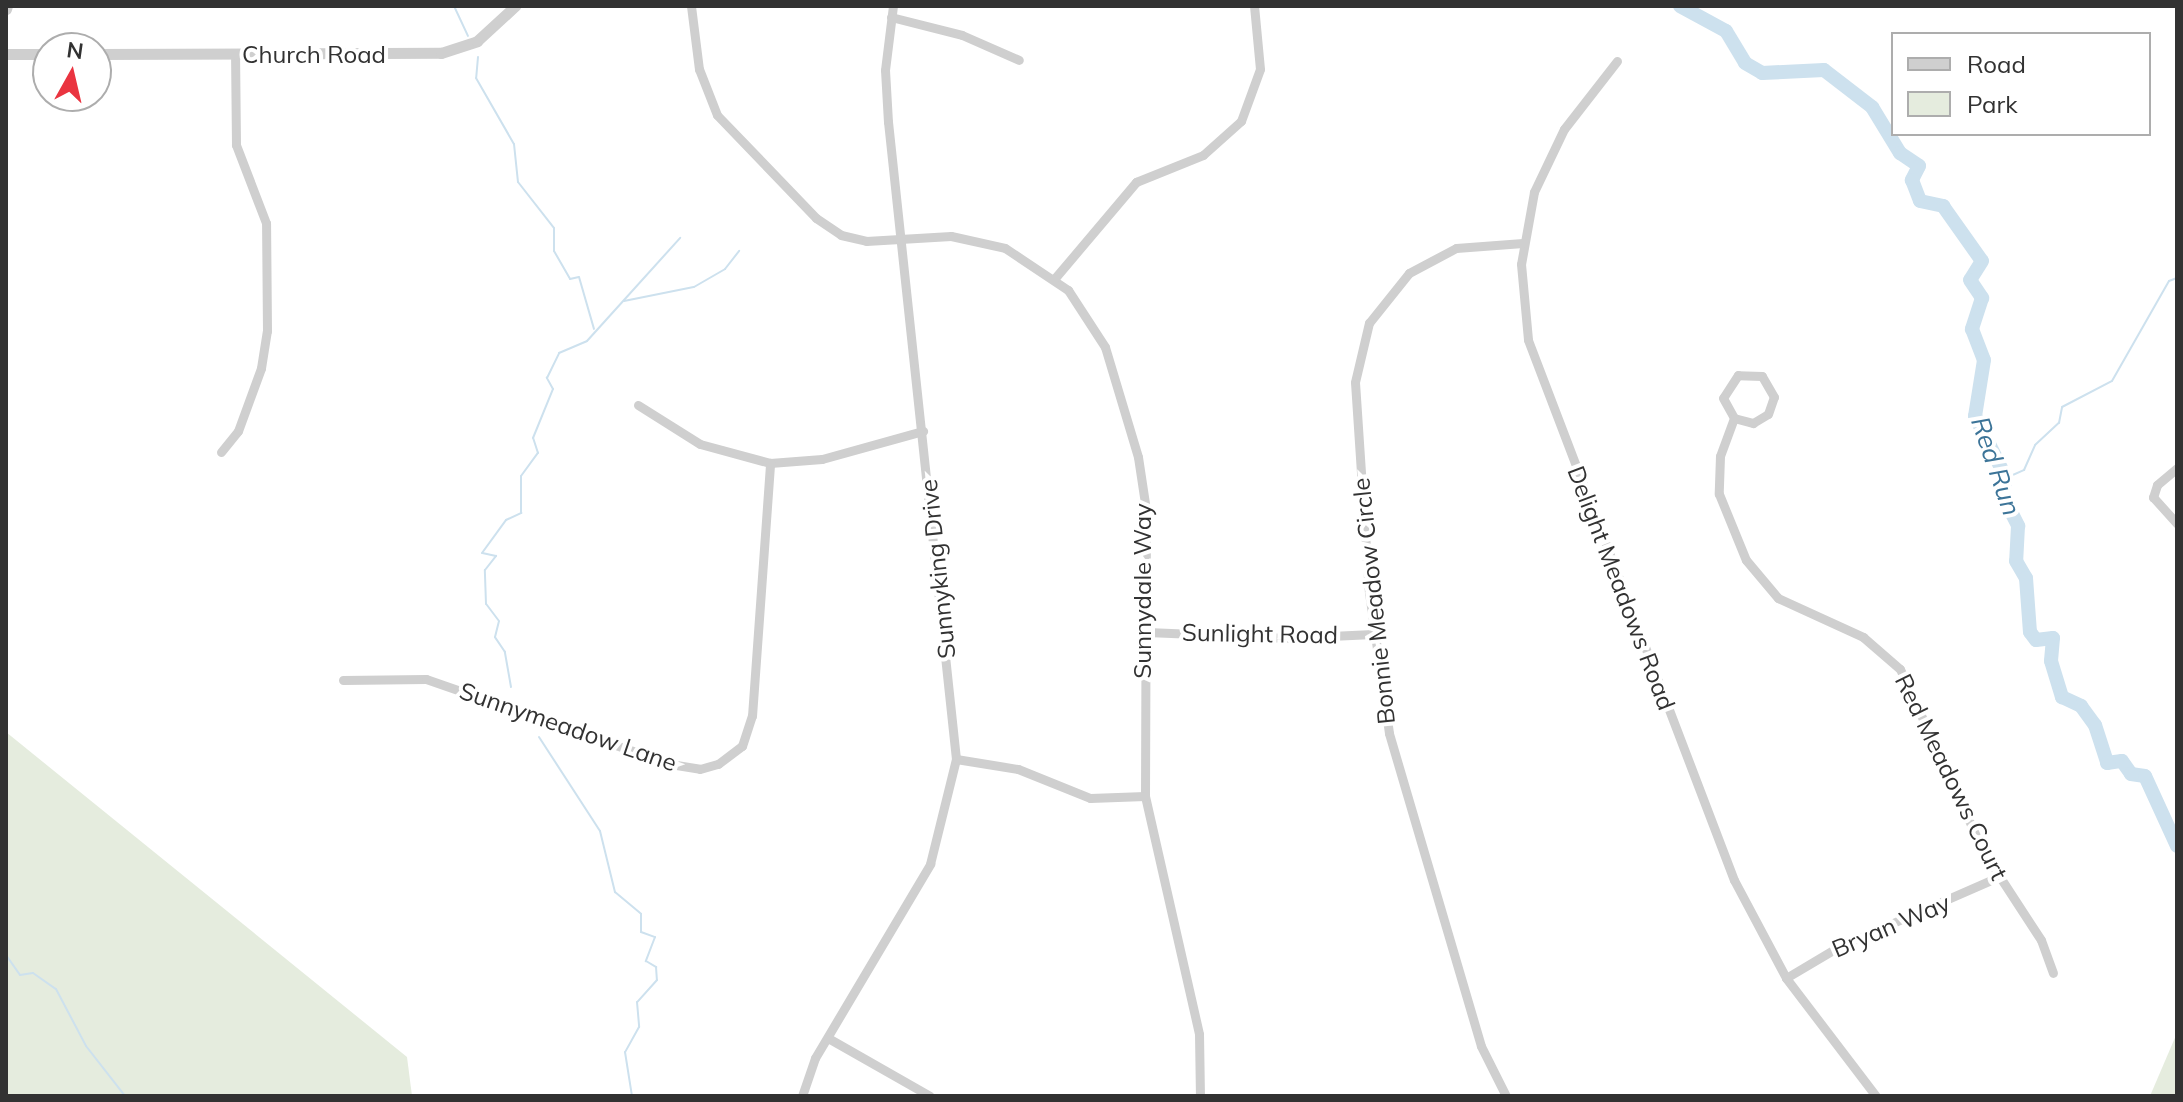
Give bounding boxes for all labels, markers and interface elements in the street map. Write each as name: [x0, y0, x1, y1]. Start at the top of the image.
north arrow: [32, 32, 112, 112]
legend: [1891, 32, 2151, 136]
text: N: [65, 35, 85, 65]
street label: Church Road: [242, 41, 386, 69]
text: Road: [1967, 49, 2026, 79]
text: Park: [1967, 89, 2018, 119]
water label: Red Run: [1965, 412, 2027, 520]
street label: Delight Meadows Road: [1561, 462, 1681, 714]
street label: Bonnie Meadow Circle: [1347, 476, 1401, 726]
street label: Sunnyking Drive: [914, 478, 962, 660]
street label: Sunnydale Way: [1129, 503, 1157, 679]
street label: Sunlight Road: [1182, 618, 1338, 650]
street label: Red Meadows Court: [1889, 669, 2013, 885]
street label: Sunnymeadow Lane: [456, 676, 680, 778]
street label: Bryan Way: [1828, 888, 1954, 964]

